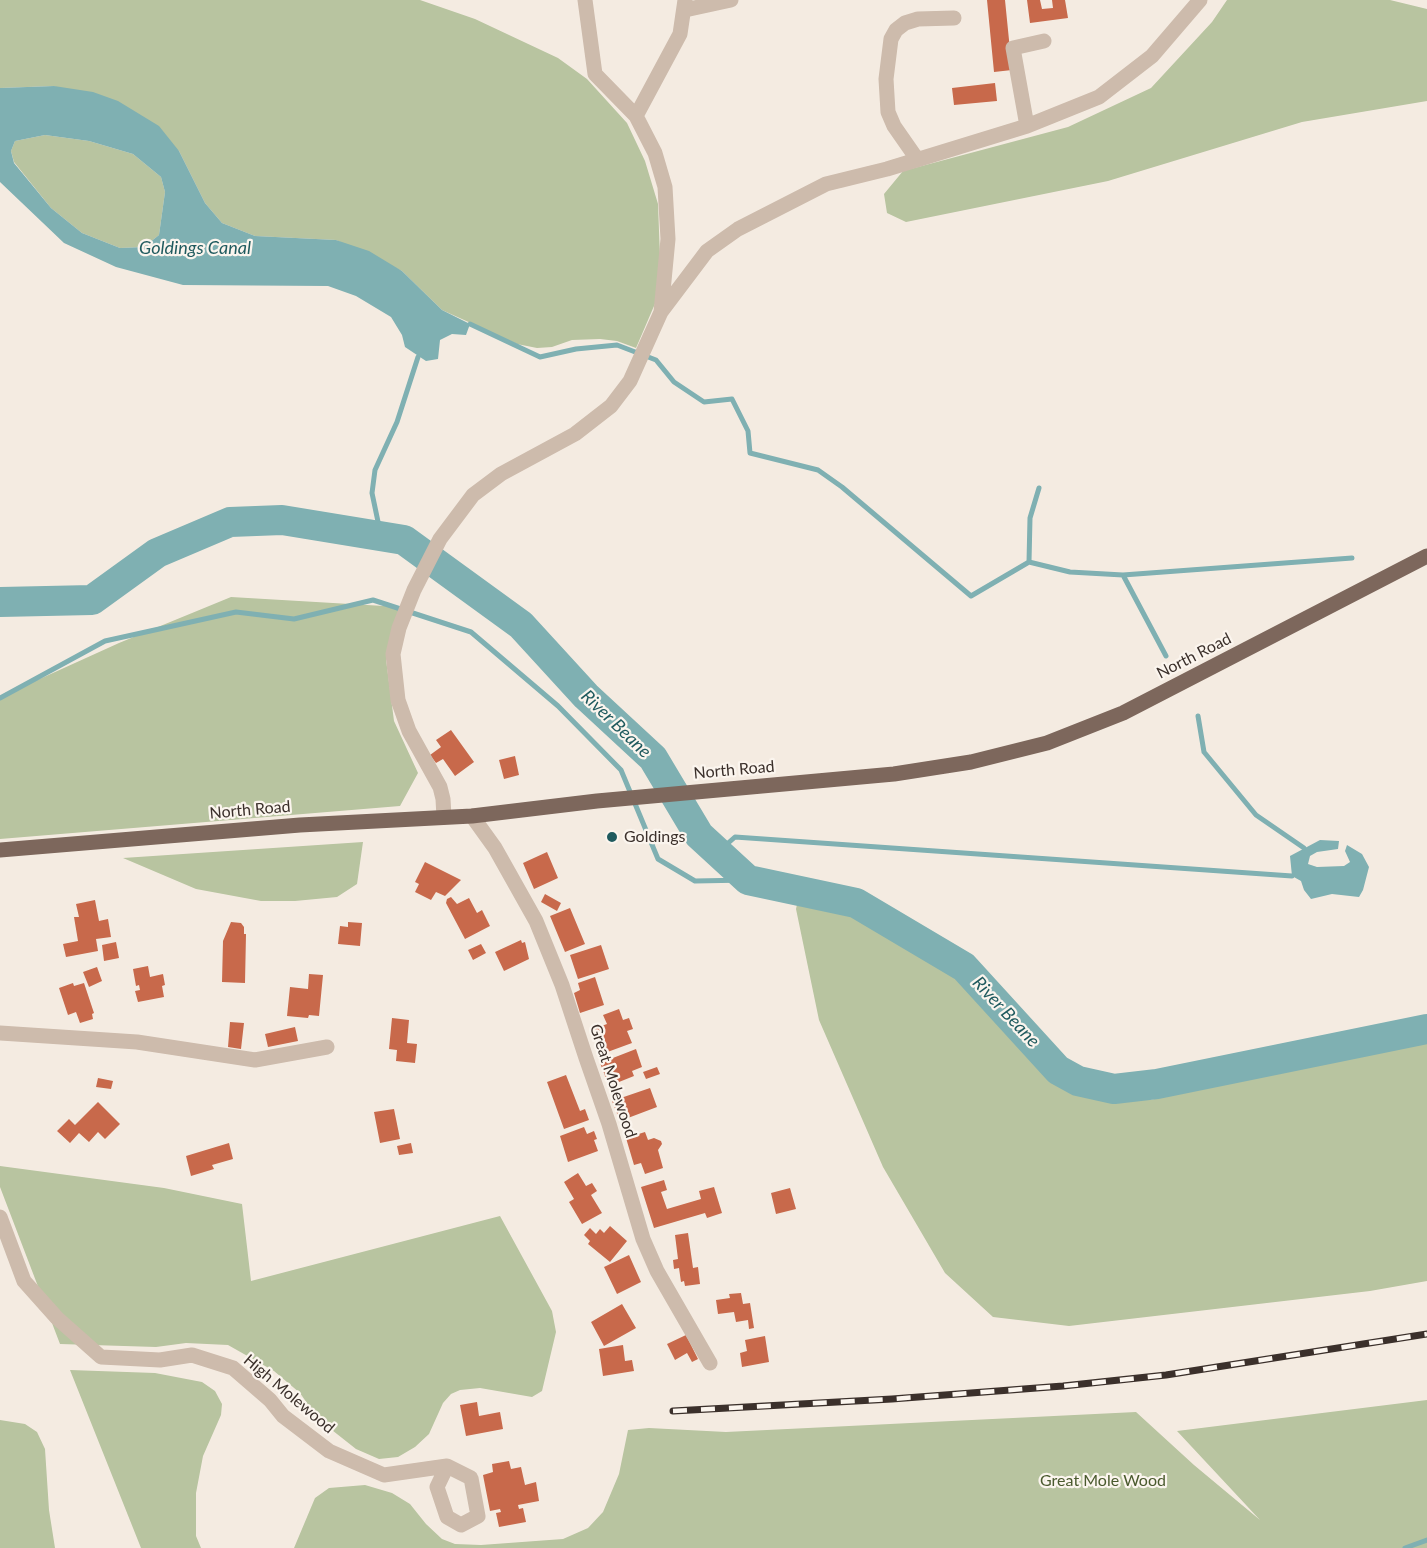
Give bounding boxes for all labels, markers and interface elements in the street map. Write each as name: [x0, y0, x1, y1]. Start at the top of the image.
water label: Goldings Canal: [139, 237, 251, 259]
street label: North Road: [1154, 629, 1234, 683]
water label: River Beane: [577, 685, 655, 763]
street label: North Road: [693, 757, 775, 783]
street label: North Road: [209, 797, 291, 823]
place label: Goldings: [624, 827, 685, 847]
marker: Goldings: [605, 830, 619, 844]
water label: River Beane: [968, 972, 1044, 1052]
street label: Great Molewood: [586, 1022, 640, 1140]
street label: High Molewood: [240, 1350, 338, 1438]
park label: Great Mole Wood: [1040, 1471, 1166, 1491]

